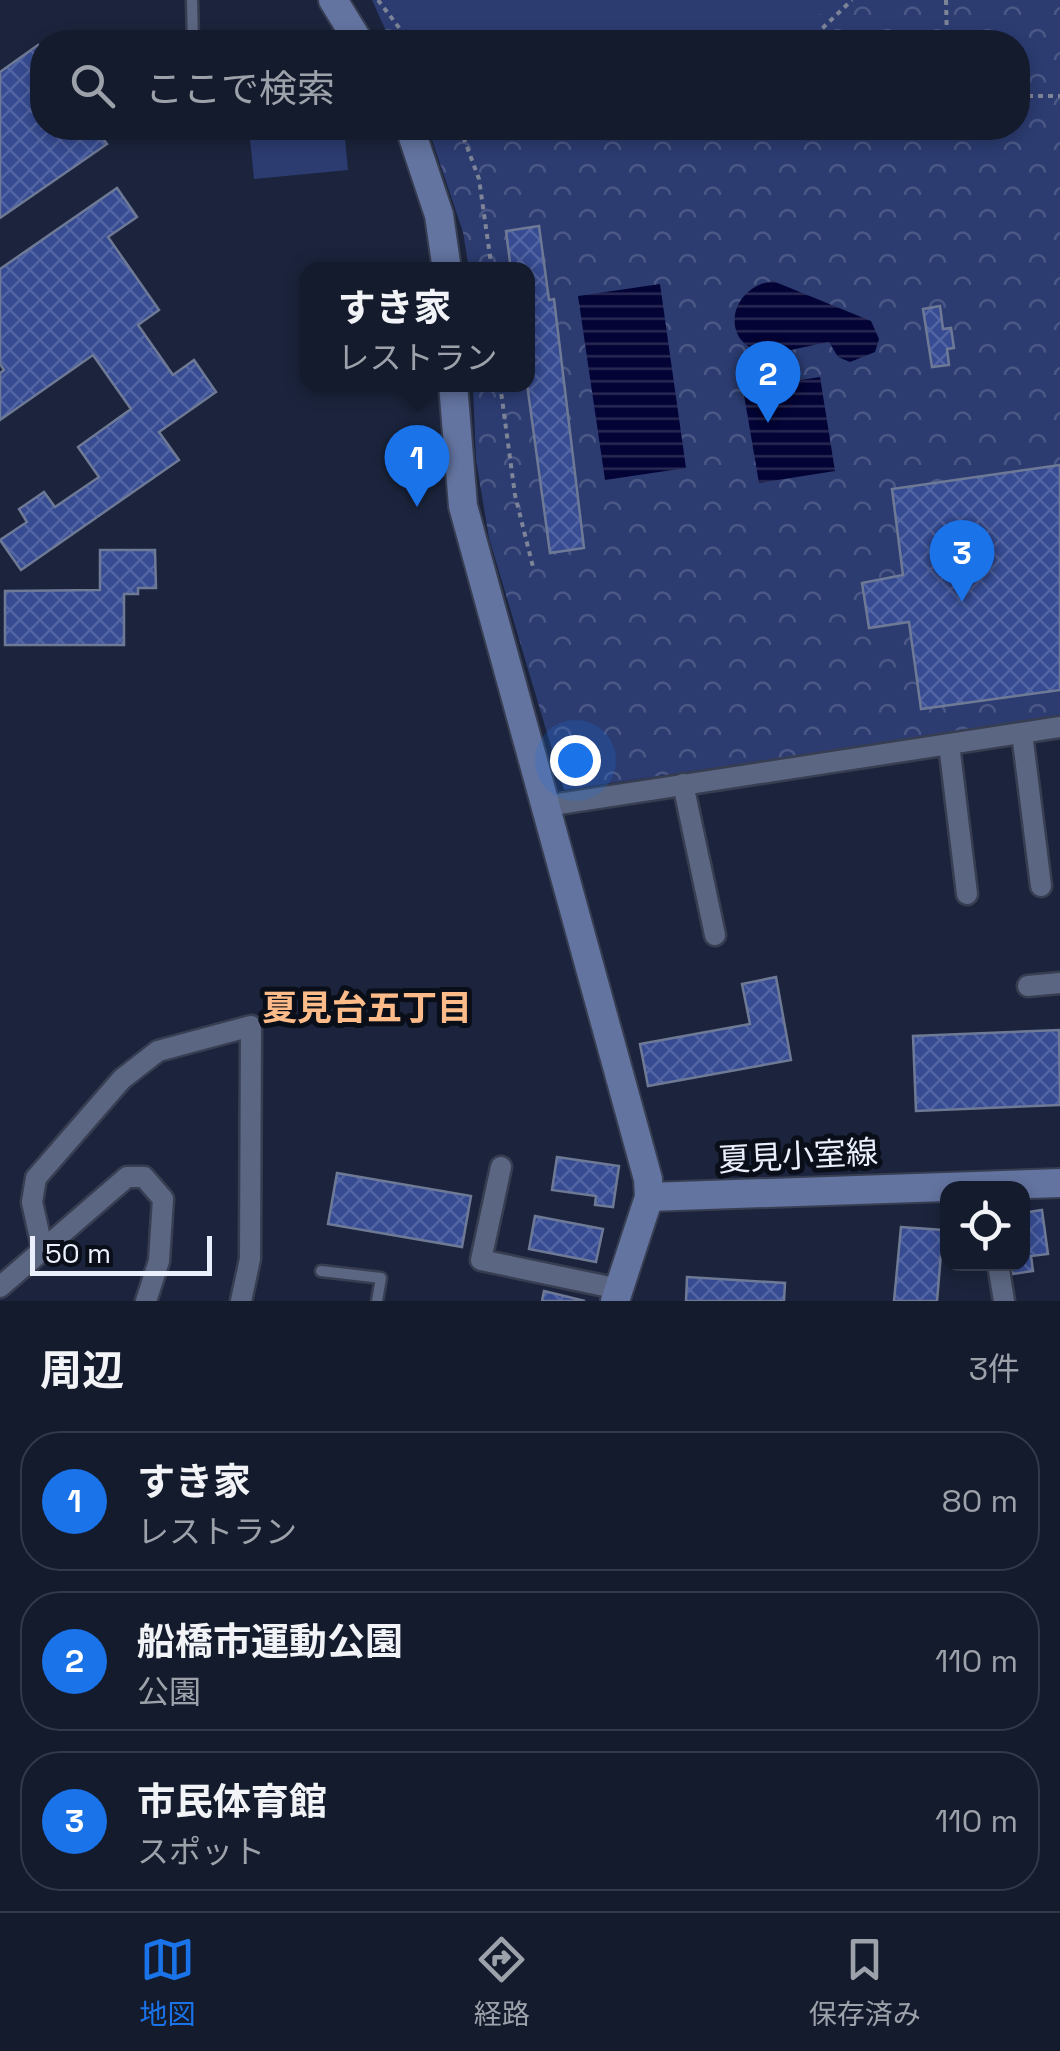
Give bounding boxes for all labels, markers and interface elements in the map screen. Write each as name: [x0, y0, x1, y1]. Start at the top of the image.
search box: [30, 30, 1030, 140]
icon: search: [65, 58, 120, 113]
text: ここで検索: [145, 65, 335, 113]
popup: [300, 262, 535, 392]
text: すき家: [337, 284, 452, 332]
text: レストラン: [337, 338, 498, 378]
pin: 2: [736, 340, 800, 423]
pin: 1: [384, 424, 450, 507]
pin: 3: [930, 520, 994, 602]
your location: [550, 735, 601, 786]
district label: 夏見台五丁目: [262, 986, 472, 1030]
street label: 夏見小室線: [717, 1132, 879, 1180]
map controls: [940, 1181, 1030, 1271]
button: locate: [940, 1181, 1030, 1271]
scale bar: [30, 1231, 212, 1276]
text: 50 m: [45, 1235, 111, 1271]
text: 周辺: [40, 1344, 124, 1397]
text: 3件: [969, 1349, 1020, 1389]
text: すき家: [137, 1458, 251, 1506]
text: 1: [67, 1481, 82, 1521]
text: 80 m: [942, 1481, 1018, 1521]
text: レストラン: [137, 1512, 297, 1552]
text: 船橋市運動公園: [137, 1618, 403, 1666]
text: 2: [65, 1641, 84, 1681]
text: 110 m: [935, 1641, 1018, 1681]
text: 公園: [137, 1672, 201, 1712]
text: 市民体育館: [137, 1778, 327, 1826]
text: 3: [65, 1801, 84, 1841]
text: 110 m: [935, 1801, 1018, 1841]
text: スポット: [137, 1832, 265, 1872]
tab: 地図: [139, 1932, 195, 2032]
tab: 経路: [474, 1932, 530, 2032]
tab: 保存済み: [809, 1932, 921, 2032]

